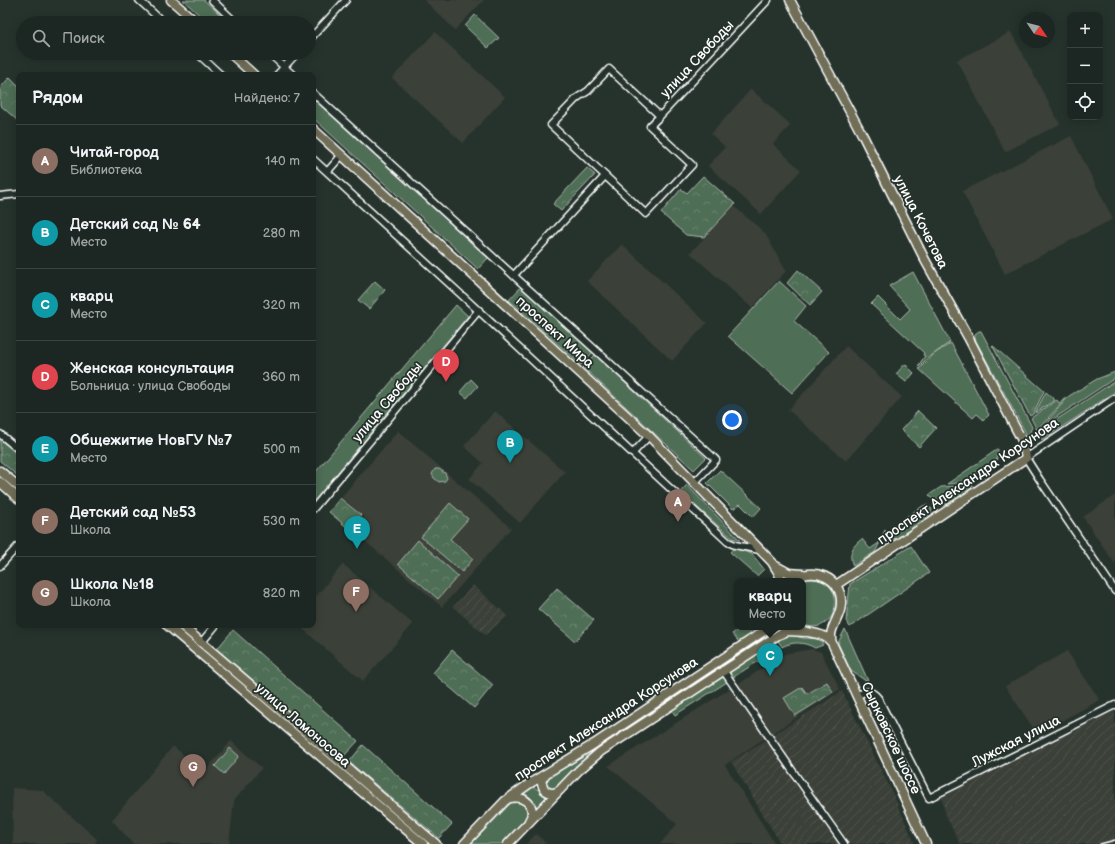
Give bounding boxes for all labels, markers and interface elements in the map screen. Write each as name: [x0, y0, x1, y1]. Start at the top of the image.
north arrow: [1019, 12, 1055, 48]
map controls: [1067, 12, 1103, 120]
button: +: [1067, 12, 1103, 48]
search box: [16, 16, 316, 60]
street label: улица Свободы: [657, 17, 737, 101]
icon: search: [30, 27, 52, 49]
text: Поиск: [62, 29, 105, 48]
button: −: [1067, 48, 1103, 84]
button: locate: [1067, 84, 1103, 120]
text: Рядом: [32, 88, 83, 108]
text: Найдено: 7: [234, 90, 300, 106]
text: Читай-город: [70, 143, 159, 162]
text: A: [41, 153, 49, 169]
text: 140 m: [265, 153, 300, 169]
text: Библиотека: [70, 162, 142, 178]
street label: улица Кочетова: [890, 172, 952, 272]
text: Детский сад № 64: [70, 215, 201, 234]
text: B: [40, 225, 50, 241]
text: 280 m: [263, 225, 300, 241]
text: Место: [70, 234, 107, 250]
text: кварц: [70, 287, 113, 306]
street label: проспект Мира: [512, 292, 598, 372]
text: C: [40, 297, 50, 313]
text: 320 m: [262, 297, 300, 313]
text: Место: [70, 306, 107, 322]
pin: D: [433, 349, 459, 382]
street label: улица Свободы: [348, 358, 426, 446]
text: Женская консультация: [70, 359, 234, 378]
text: D: [40, 369, 50, 385]
text: 360 m: [262, 369, 300, 385]
text: Больница · улица Свободы: [70, 378, 231, 394]
your location: [722, 410, 742, 430]
street label: проспект Александра Корсунова: [874, 413, 1063, 548]
pin: B: [497, 430, 523, 463]
text: Общежитие НовГУ №7: [70, 431, 232, 450]
text: E: [41, 441, 49, 457]
text: 500 m: [263, 441, 300, 457]
text: Место: [70, 450, 107, 466]
pin: A: [665, 489, 691, 522]
text: Детский сад №53: [70, 503, 196, 522]
text: F: [41, 513, 49, 529]
text: 530 m: [263, 513, 300, 529]
pin: E: [344, 516, 370, 549]
text: Школа: [70, 522, 111, 538]
text: Школа №18: [70, 575, 154, 594]
popup: [734, 578, 806, 630]
pin: F: [343, 579, 369, 612]
text: G: [40, 585, 50, 601]
text: 820 m: [263, 585, 300, 601]
text: кварц: [749, 587, 792, 606]
text: Школа: [70, 594, 111, 610]
text: Место: [749, 606, 786, 622]
pin: C: [757, 643, 783, 676]
street label: проспект Александра Корсунова: [511, 653, 701, 785]
street label: улица Ломоносова: [252, 679, 355, 771]
street label: Сырковское шоссе: [858, 679, 925, 797]
street label: Лужская улица: [968, 711, 1064, 771]
pin: G: [180, 754, 206, 787]

